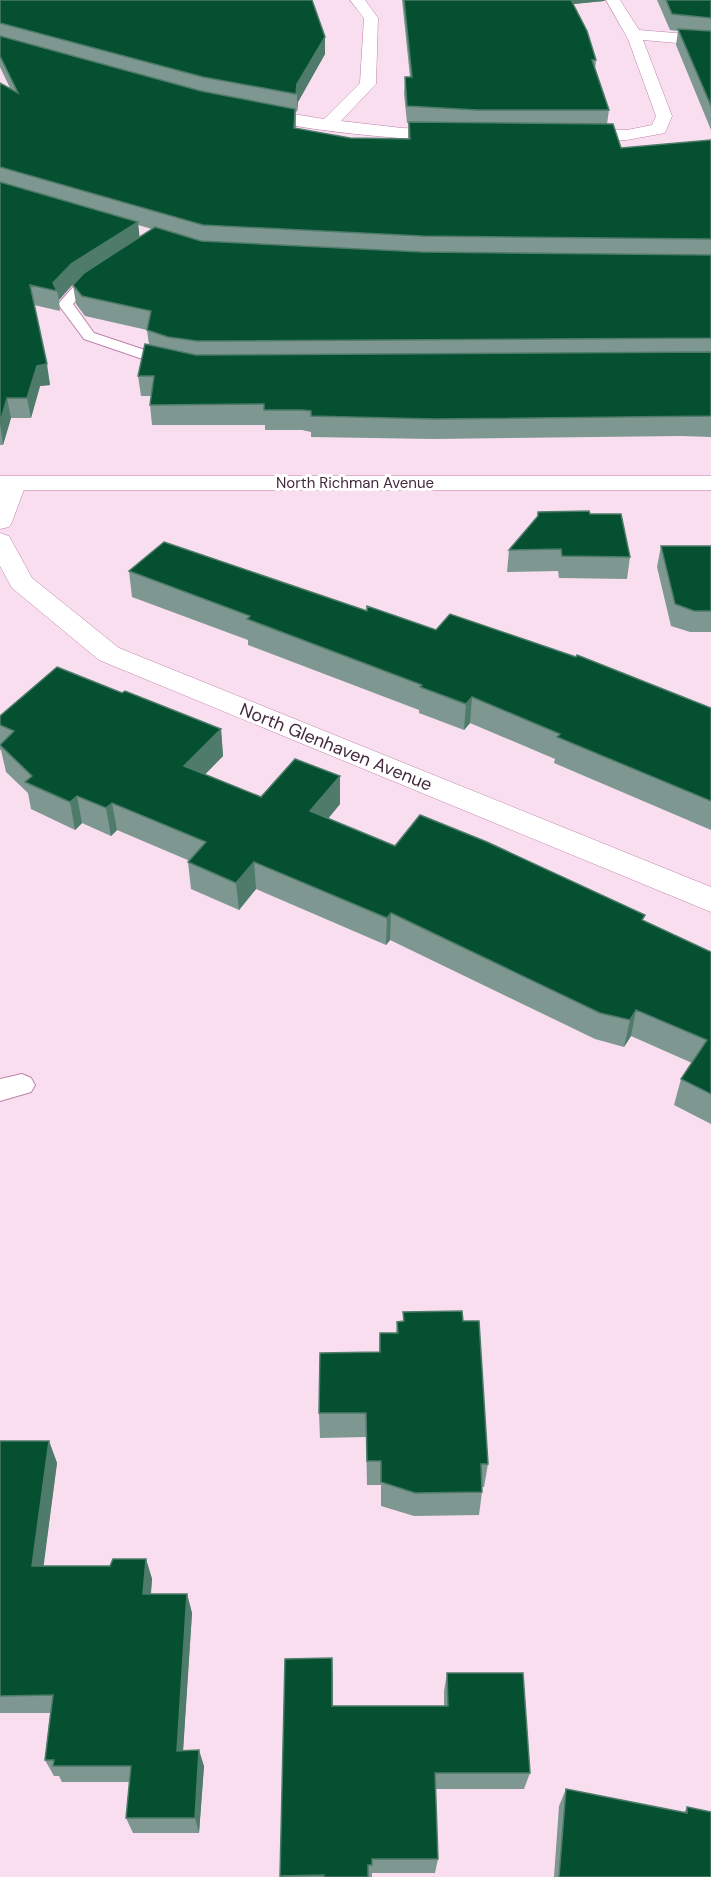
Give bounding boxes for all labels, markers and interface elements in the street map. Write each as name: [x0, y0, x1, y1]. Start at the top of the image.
street label: North Richman Avenue: [276, 473, 434, 493]
street label: North Glenhaven Avenue: [236, 697, 436, 797]

